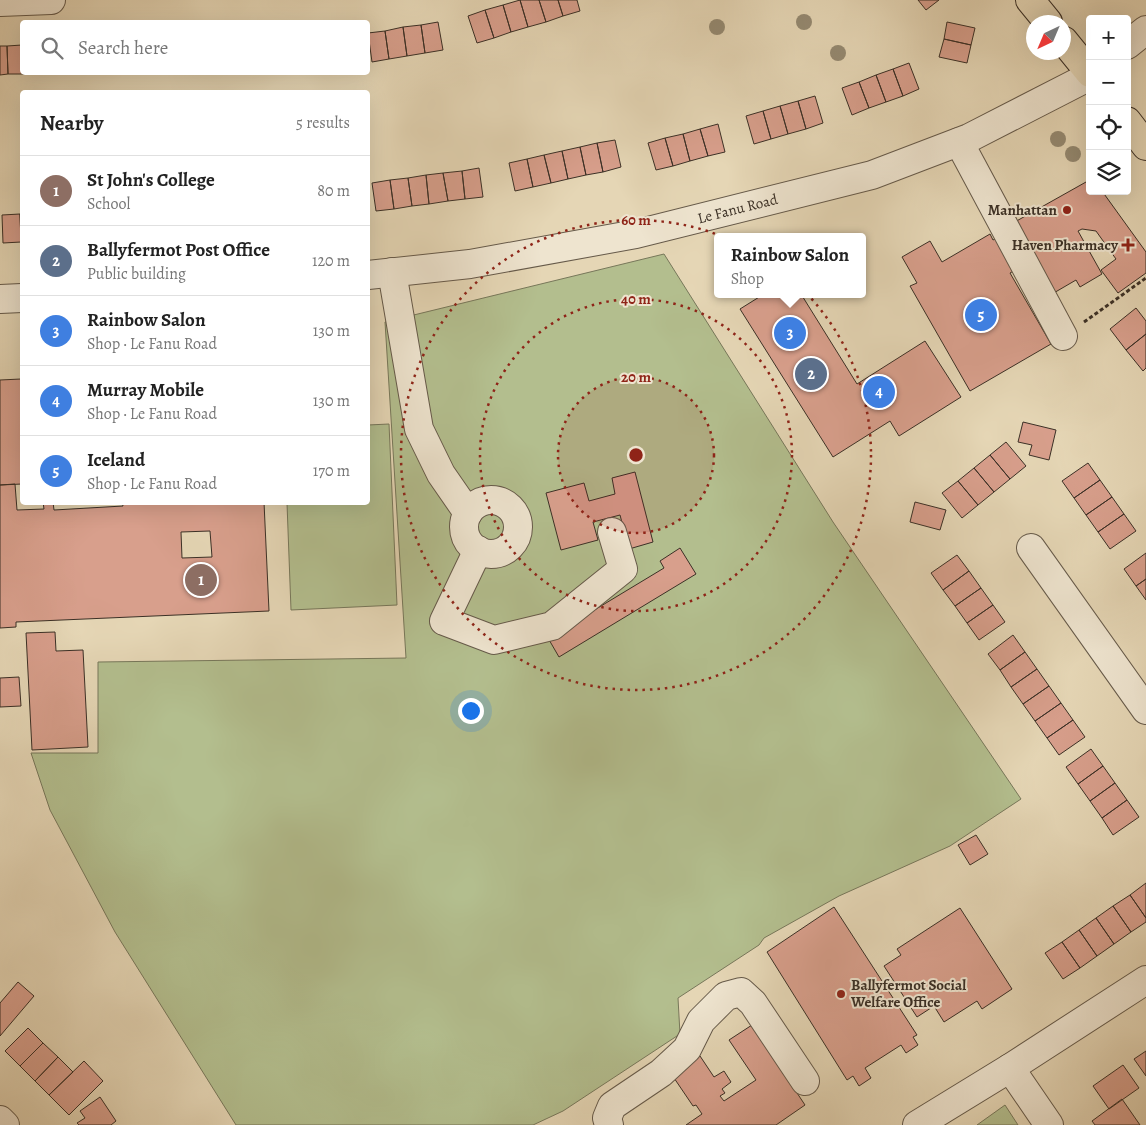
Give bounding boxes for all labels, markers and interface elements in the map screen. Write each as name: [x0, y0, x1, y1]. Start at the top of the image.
north arrow: [1026, 15, 1071, 60]
map controls: [1086, 15, 1131, 195]
button: +: [1086, 15, 1131, 60]
search box: [20, 20, 370, 75]
icon: search: [38, 34, 66, 62]
text: Search here: [78, 35, 168, 61]
button: −: [1086, 60, 1131, 105]
button: locate: [1086, 105, 1131, 150]
text: Nearby: [40, 109, 103, 137]
text: 5 results: [296, 112, 350, 134]
button: layers: [1086, 150, 1131, 195]
text: St John's College: [87, 167, 215, 193]
text: 1: [53, 180, 59, 202]
text: 80 m: [317, 180, 350, 202]
street label: Le Fanu Road: [695, 189, 781, 228]
text: School: [87, 193, 130, 215]
place label: Manhattan: [988, 200, 1058, 220]
marker: Manhattan: [1061, 204, 1073, 216]
text: 60 m: [621, 210, 651, 230]
popup: [714, 233, 866, 298]
place label: Haven Pharmacy: [1012, 235, 1119, 255]
text: Ballyfermot Post Office: [87, 237, 270, 263]
marker: Haven Pharmacy: [1122, 239, 1134, 251]
text: Rainbow Salon: [731, 242, 849, 268]
text: 2: [52, 250, 60, 272]
text: 120 m: [312, 250, 350, 272]
text: Public building: [87, 263, 186, 285]
text: Shop: [731, 268, 764, 290]
text: 40 m: [621, 289, 651, 309]
pin: 5: [965, 296, 997, 334]
text: Rainbow Salon: [87, 307, 206, 333]
pin: 3: [774, 314, 806, 352]
text: 3: [53, 320, 59, 342]
text: 130 m: [313, 320, 350, 342]
text: Shop · Le Fanu Road: [87, 333, 217, 355]
pin: 2: [795, 355, 827, 393]
text: 20 m: [621, 367, 651, 387]
pin: 4: [863, 373, 895, 411]
text: Murray Mobile: [87, 377, 204, 403]
text: 4: [52, 390, 60, 412]
text: 130 m: [313, 390, 350, 412]
text: Shop · Le Fanu Road: [87, 403, 217, 425]
centre of rings: [627, 446, 645, 464]
text: Iceland: [87, 447, 145, 473]
text: 5: [53, 460, 59, 482]
text: 170 m: [313, 460, 350, 482]
text: Shop · Le Fanu Road: [87, 473, 217, 495]
pin: 1: [185, 561, 217, 599]
your location: [458, 698, 484, 724]
place label: Ballyfermot Social Welfare Office: [850, 975, 966, 1012]
marker: Ballyfermot Social Welfare Office: [835, 988, 847, 1000]

